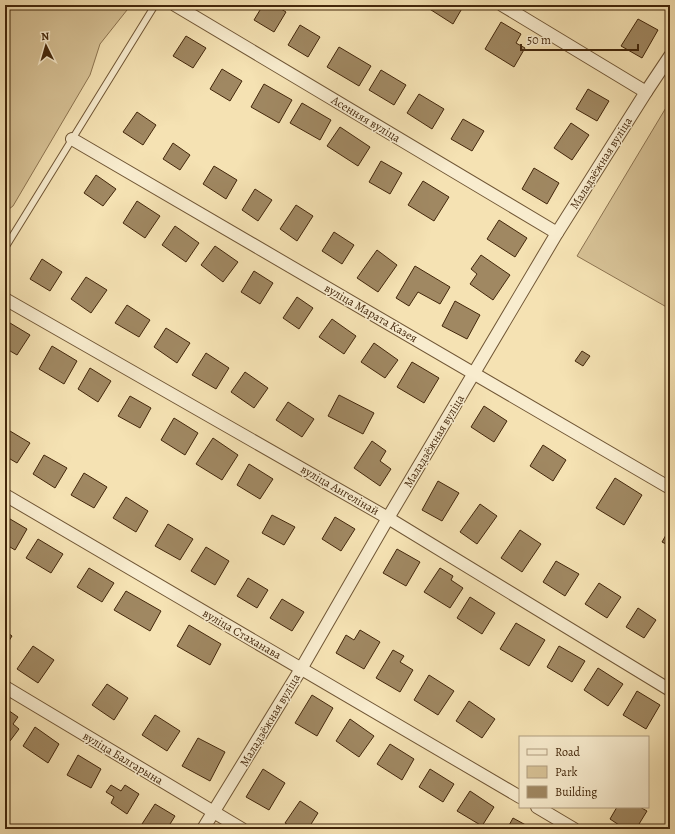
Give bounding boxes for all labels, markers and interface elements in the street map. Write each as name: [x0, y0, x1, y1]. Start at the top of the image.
north arrow: [26, 26, 66, 66]
scale bar: [521, 26, 638, 52]
text: N: [41, 29, 50, 44]
text: 50 m: [527, 32, 551, 48]
street label: Асенняя вуліца: [328, 92, 404, 146]
street label: Маладзёжная вуліца: [566, 114, 636, 212]
street label: вуліца Марата Казея: [322, 280, 421, 346]
street label: Маладзёжная вуліца: [400, 391, 468, 490]
street label: вуліца Ангелінай: [298, 461, 382, 519]
street label: вуліца Стаханава: [200, 605, 285, 663]
street label: Маладзёжная вуліца: [236, 670, 304, 769]
street label: вуліца Балгарына: [80, 728, 167, 789]
legend: [519, 736, 649, 808]
text: Road: [555, 744, 581, 760]
text: Park: [555, 764, 578, 780]
text: Building: [555, 784, 597, 800]

